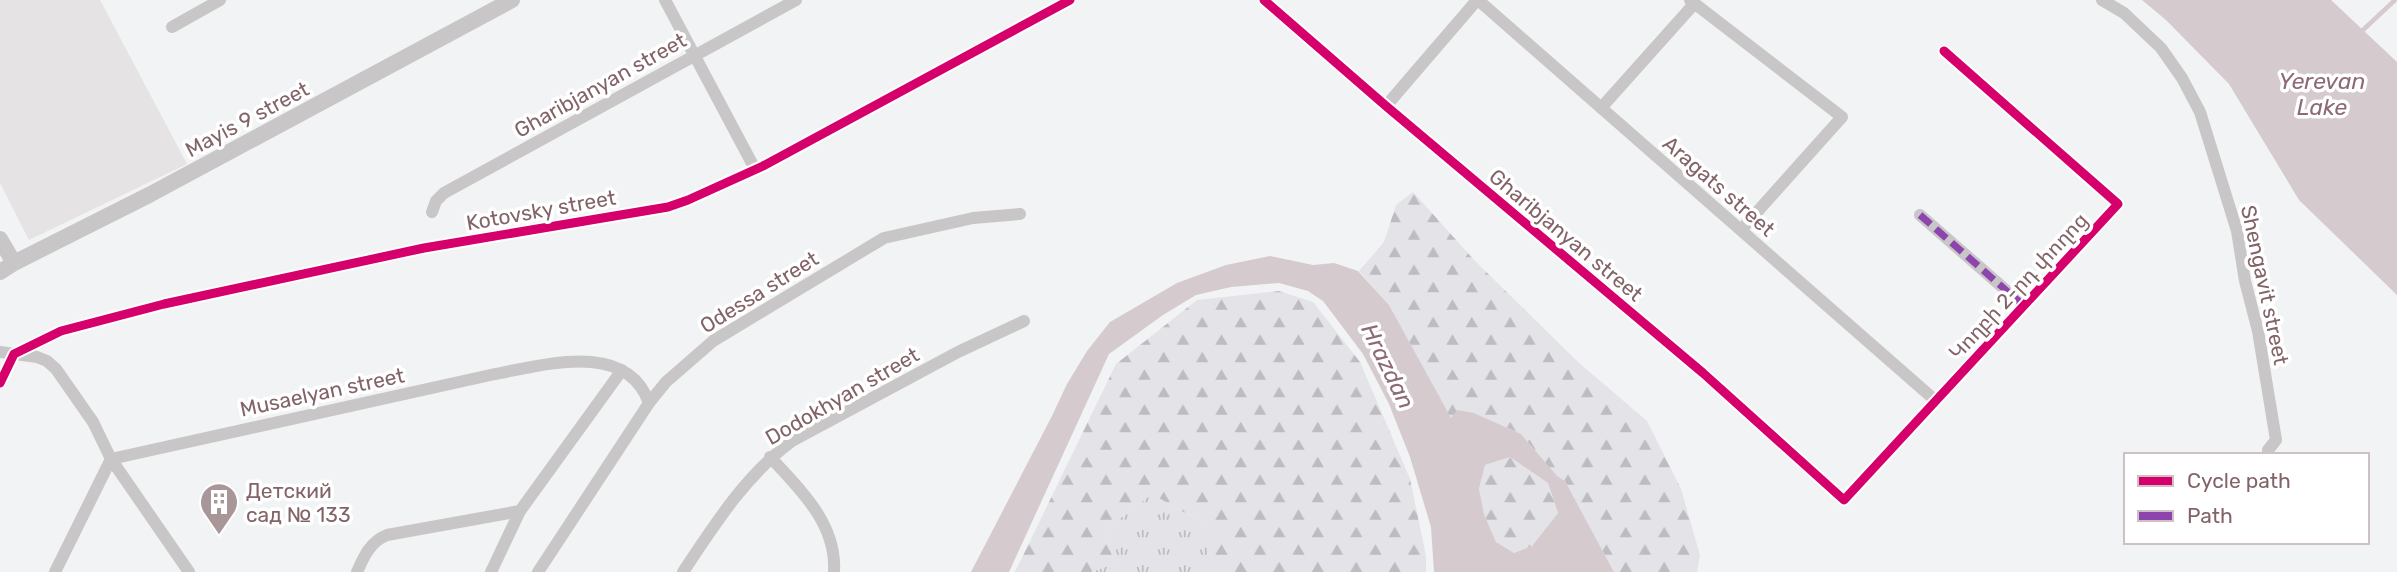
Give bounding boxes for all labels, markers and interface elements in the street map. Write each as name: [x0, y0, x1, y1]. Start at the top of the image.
street label: Gharibjanyan street: [510, 27, 690, 143]
water label: Yerevan Lake: [2279, 67, 2365, 121]
street label: Mayis 9 street: [181, 76, 313, 162]
street label: Aragats street: [1658, 131, 1780, 241]
street label: Gharibjanyan street: [1484, 164, 1648, 306]
street label: Kotovsky street: [464, 185, 618, 235]
street label: Shengavit street: [2236, 203, 2294, 367]
street label: Կողբի 2-րդ փողոց: [1943, 207, 2093, 365]
street label: Odessa street: [695, 246, 823, 338]
water label: Hrazdan: [1355, 319, 1421, 413]
street label: Dodokhyan street: [761, 342, 923, 450]
street label: Musaelyan street: [237, 362, 407, 422]
legend: [2124, 453, 2369, 544]
text: Cycle path: [2187, 468, 2291, 493]
place label: Детский сад № 133: [246, 478, 351, 527]
building icon: Детский сад № 133: [198, 481, 240, 536]
text: Path: [2187, 503, 2233, 528]

